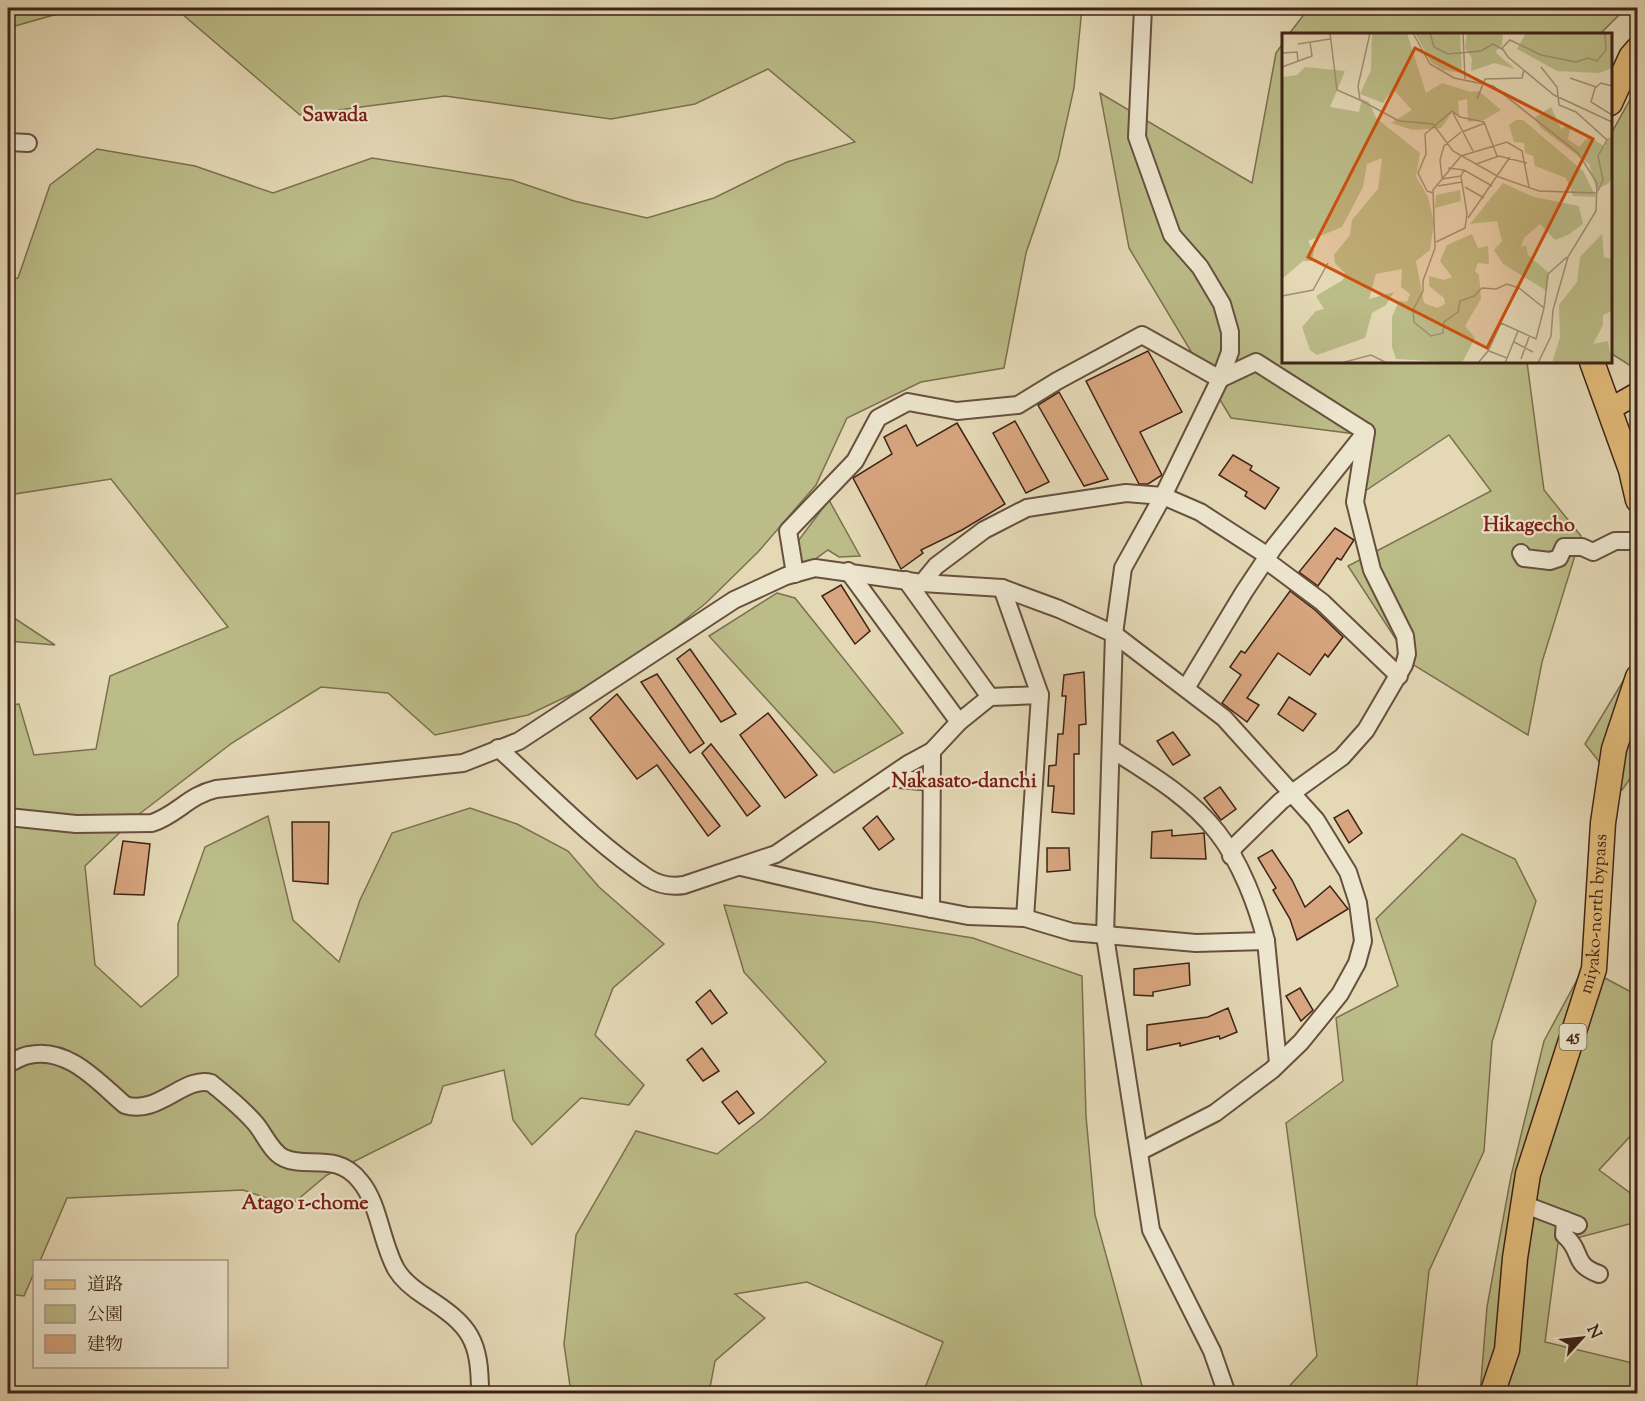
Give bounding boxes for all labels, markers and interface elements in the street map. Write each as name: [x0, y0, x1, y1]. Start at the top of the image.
inset map: [1282, 33, 1612, 363]
district label: Sawada: [302, 102, 368, 131]
district label: Hikagecho: [1483, 512, 1575, 541]
district label: Nakasato-danchi: [891, 768, 1037, 797]
street label: miyako-north bypass: [1574, 833, 1615, 997]
road number: 45: [1560, 1024, 1586, 1050]
district label: Atago 1-chome: [241, 1190, 369, 1219]
legend: [33, 1260, 228, 1368]
text: 道路: [87, 1273, 123, 1299]
text: 公園: [87, 1303, 123, 1329]
north arrow: [1552, 1308, 1612, 1368]
text: N: [1580, 1321, 1606, 1343]
text: 建物: [87, 1333, 123, 1359]

